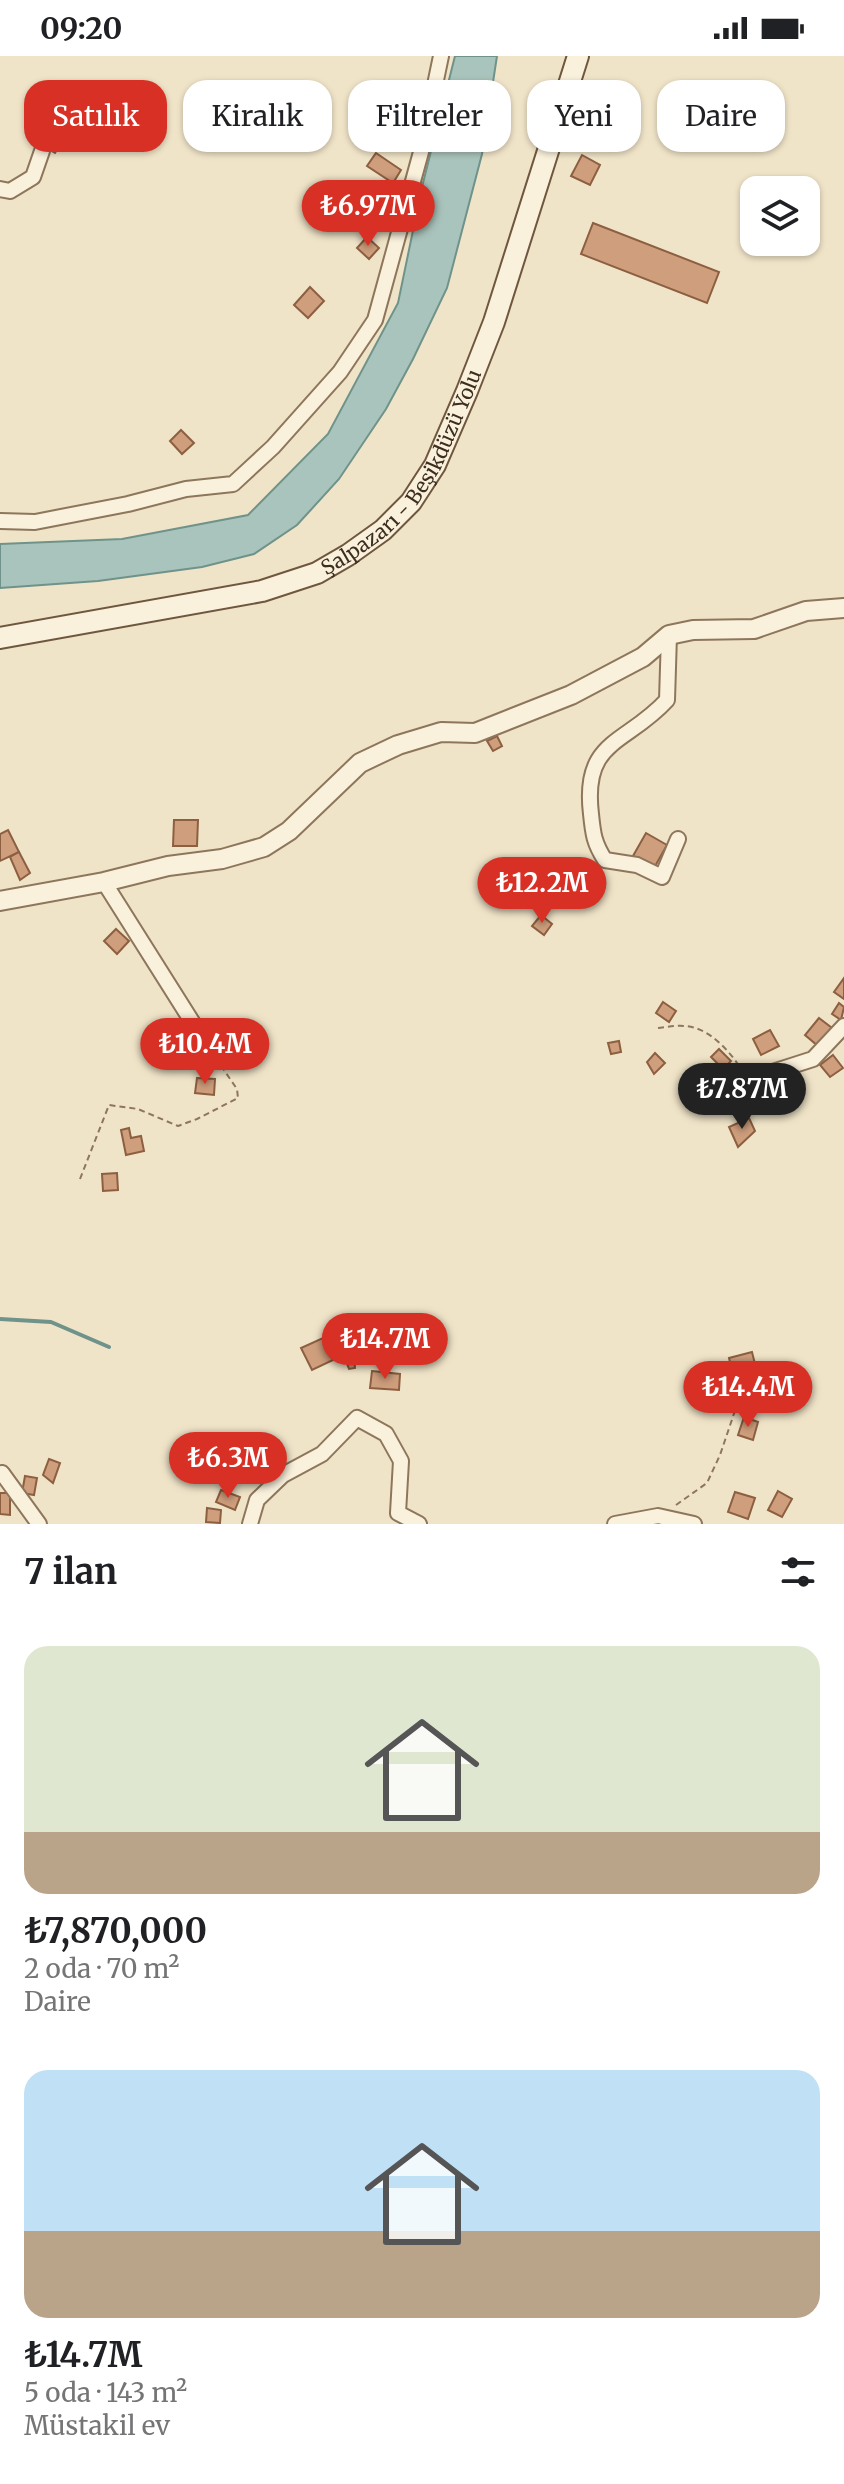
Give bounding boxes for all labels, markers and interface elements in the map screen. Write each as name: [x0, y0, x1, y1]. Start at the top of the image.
text: 09:20: [40, 9, 122, 47]
chip: Satılık: [24, 80, 167, 152]
chip: Kiralık: [183, 80, 332, 152]
chip: Filtreler: [348, 80, 511, 152]
chip: Yeni: [527, 80, 641, 152]
chip: Daire: [657, 80, 785, 152]
map controls: [740, 176, 820, 256]
button: layers: [740, 176, 820, 256]
pin: ₺6.97M: [303, 180, 433, 248]
text: ₺6.97M: [320, 189, 416, 222]
street label: Şalpazarı - Beşikdüzü Yolu: [316, 366, 486, 580]
pin: ₺12.2M: [477, 857, 607, 925]
text: ₺12.2M: [495, 866, 589, 899]
pin: ₺10.4M: [140, 1018, 270, 1086]
text: ₺10.4M: [158, 1027, 252, 1060]
pin: ₺7.87M: [677, 1063, 807, 1131]
text: ₺7.87M: [696, 1072, 788, 1105]
pin: ₺14.7M: [320, 1313, 450, 1381]
text: ₺14.7M: [340, 1322, 430, 1355]
pin: ₺14.4M: [683, 1361, 813, 1429]
text: ₺14.4M: [701, 1370, 795, 1403]
pin: ₺6.3M: [172, 1432, 284, 1500]
text: ₺6.3M: [187, 1441, 269, 1474]
icon: filters: [776, 1550, 820, 1594]
text: 7 ilan: [24, 1551, 117, 1593]
icon: home: [350, 1698, 494, 1842]
text: ₺7,870,000: [24, 1910, 207, 1952]
text: 2 oda · 70 m²: [24, 1952, 179, 1985]
text: Daire: [24, 1985, 91, 2018]
icon: home: [350, 2122, 494, 2266]
text: ₺14.7M: [24, 2334, 142, 2376]
text: 5 oda · 143 m²: [24, 2376, 187, 2409]
text: Müstakil ev: [24, 2409, 170, 2442]

